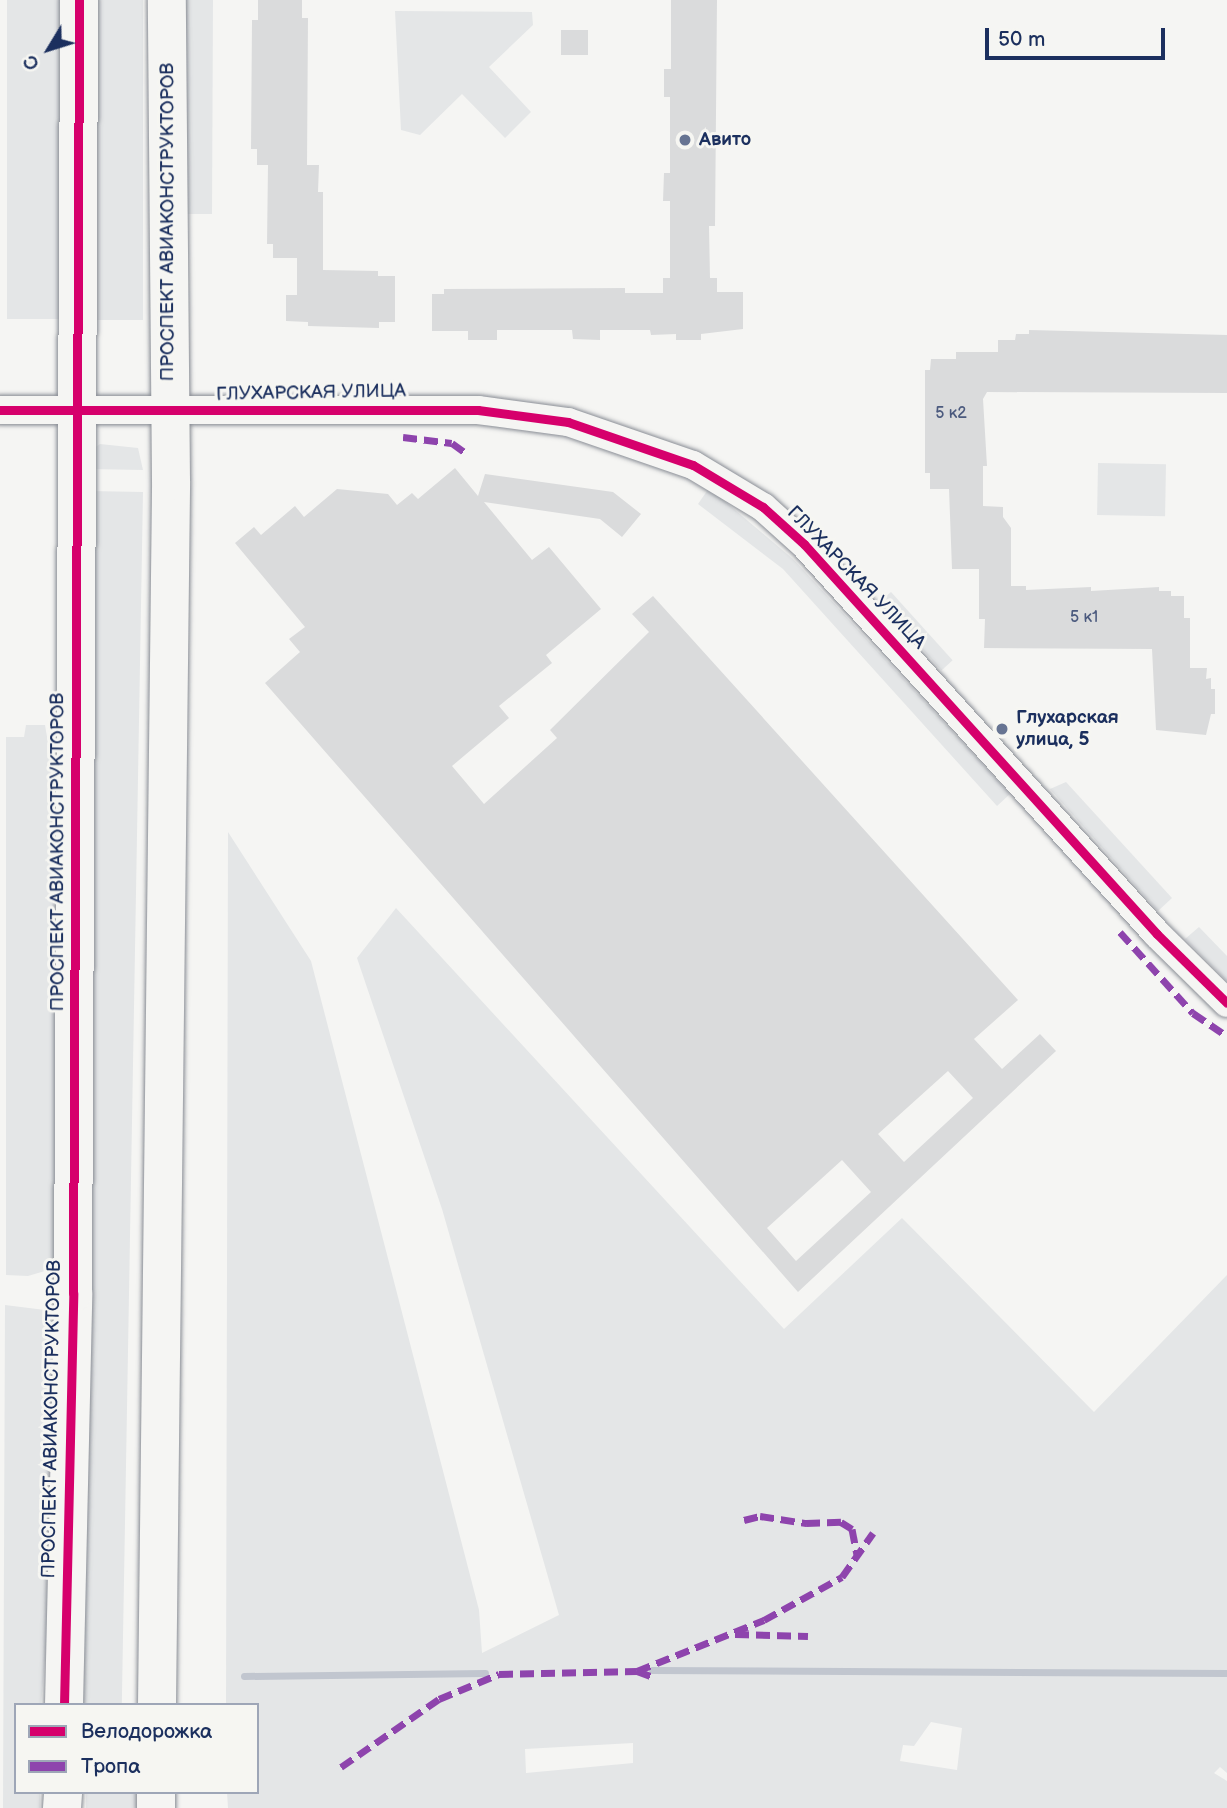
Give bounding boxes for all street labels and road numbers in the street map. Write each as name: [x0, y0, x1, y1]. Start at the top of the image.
street label: ПРОСПЕКТ АВИАКОНСТРУКТОРОВ: [157, 63, 179, 381]
street label: ГЛУХАРСКАЯ УЛИЦА: [216, 380, 406, 406]
street label: ГЛУХАРСКАЯ УЛИЦА: [782, 502, 930, 654]
street label: ПРОСПЕКТ АВИАКОНСТРУКТОРОВ: [47, 693, 69, 1011]
street label: ПРОСПЕКТ АВИАКОНСТРУКТОРОВ: [38, 1260, 66, 1578]

